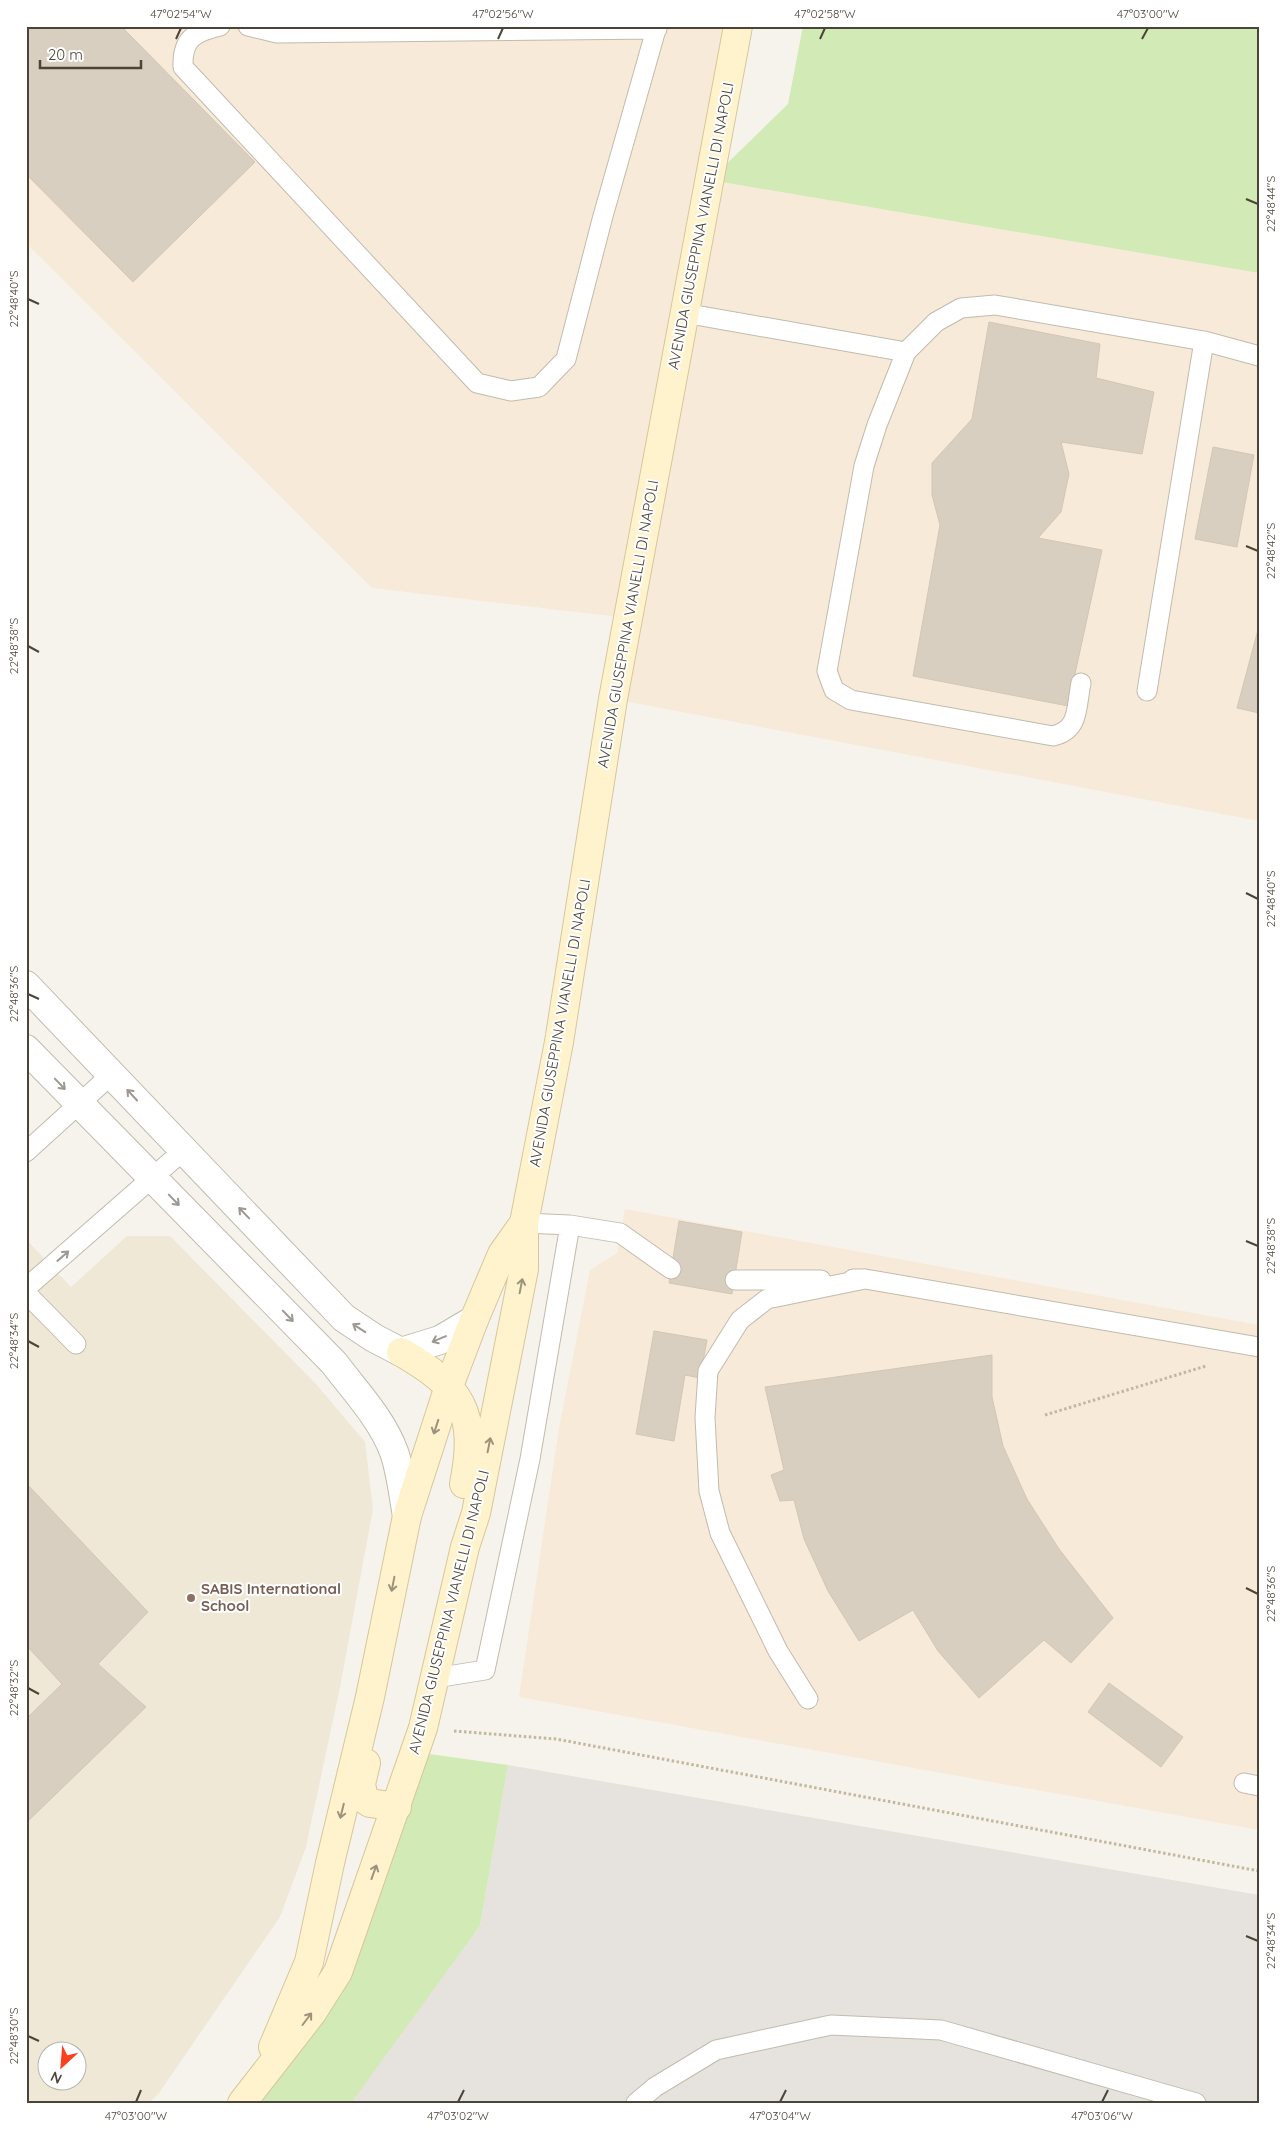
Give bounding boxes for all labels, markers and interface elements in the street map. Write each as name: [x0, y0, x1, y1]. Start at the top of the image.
text: 47°02'54"W: [150, 6, 212, 21]
text: 47°02'56"W: [472, 6, 534, 21]
text: 47°02'58"W: [794, 6, 856, 21]
text: 47°03'00"W: [1117, 6, 1180, 21]
scale bar: [40, 38, 141, 70]
text: 20 m: [48, 45, 83, 64]
street label: AVENIDA GIUSEPPINA VIANELLI DI NAPOLI: [663, 81, 738, 371]
text: 22°48'44"S: [1263, 176, 1278, 232]
text: 22°48'40"S: [6, 270, 21, 328]
street label: AVENIDA GIUSEPPINA VIANELLI DI NAPOLI: [593, 478, 662, 769]
text: 22°48'42"S: [1263, 522, 1278, 579]
text: 22°48'38"S: [6, 617, 21, 674]
text: 22°48'40"S: [1263, 870, 1278, 928]
street label: AVENIDA GIUSEPPINA VIANELLI DI NAPOLI: [525, 877, 594, 1168]
text: 22°48'36"S: [6, 966, 21, 1022]
one-way arrow: [54, 1078, 66, 1090]
one-way arrow: [127, 1089, 138, 1102]
one-way arrow: [168, 1194, 180, 1206]
one-way arrow: [238, 1207, 250, 1220]
text: 22°48'38"S: [1263, 1217, 1278, 1274]
one-way arrow: [56, 1250, 69, 1262]
one-way arrow: [517, 1278, 526, 1294]
one-way arrow: [282, 1310, 294, 1322]
text: 22°48'34"S: [6, 1313, 21, 1369]
one-way arrow: [352, 1323, 366, 1333]
one-way arrow: [432, 1335, 447, 1345]
one-way arrow: [430, 1419, 440, 1435]
one-way arrow: [485, 1438, 495, 1454]
street label: AVENIDA GIUSEPPINA VIANELLI DI NAPOLI: [404, 1468, 493, 1756]
text: 22°48'36"S: [1263, 1566, 1278, 1622]
one-way arrow: [388, 1575, 397, 1591]
place label: SABIS International School: [201, 1579, 341, 1615]
marker: SABIS International School: [185, 1592, 197, 1604]
text: 22°48'32"S: [6, 1659, 21, 1716]
one-way arrow: [337, 1802, 347, 1818]
one-way arrow: [370, 1864, 379, 1880]
text: 22°48'34"S: [1263, 1913, 1278, 1969]
text: 22°48'30"S: [6, 2007, 21, 2065]
one-way arrow: [302, 2013, 313, 2026]
north arrow: [38, 2042, 88, 2092]
text: N: [48, 2067, 65, 2088]
text: 47°03'00"W: [105, 2108, 168, 2123]
text: 47°03'02"W: [427, 2108, 489, 2123]
text: 47°03'04"W: [749, 2108, 811, 2123]
text: 47°03'06"W: [1071, 2108, 1133, 2123]

